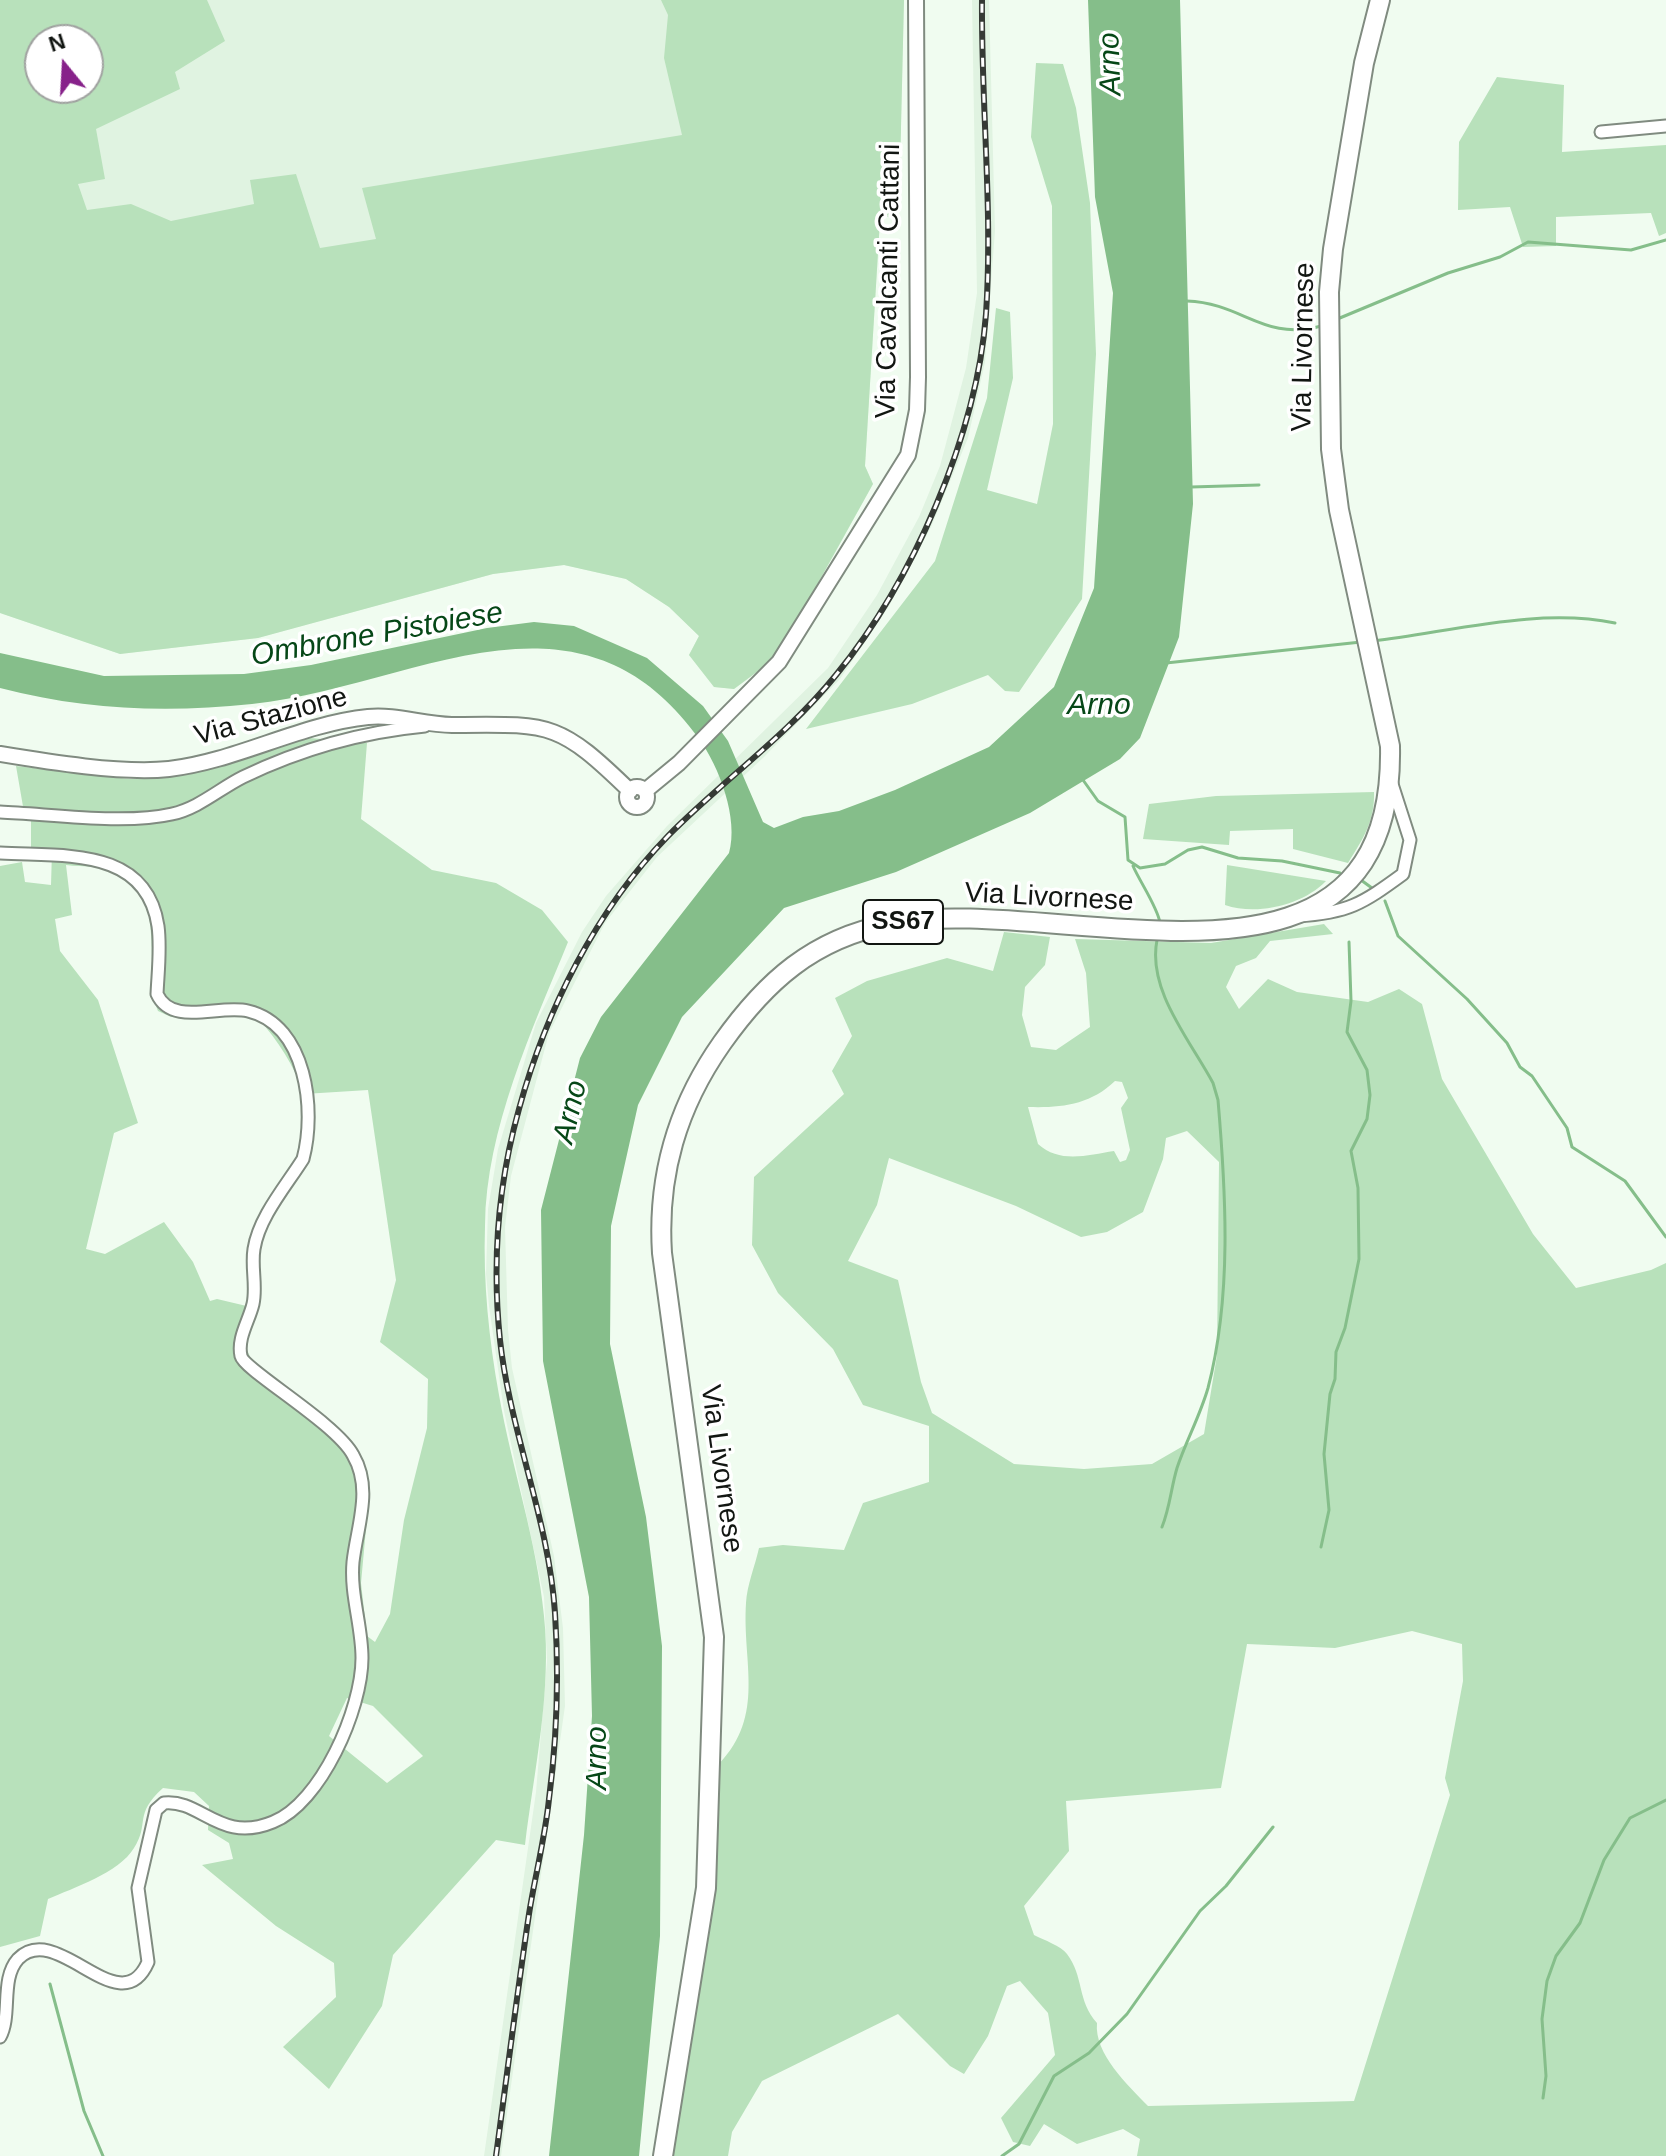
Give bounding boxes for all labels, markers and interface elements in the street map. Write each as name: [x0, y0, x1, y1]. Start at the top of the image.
north arrow: [24, 24, 104, 104]
text: N: [46, 28, 68, 57]
water label: Arno: [1092, 32, 1130, 96]
street label: Via Cavalcanti Cattani: [870, 143, 908, 419]
street label: Via Livornese: [1286, 262, 1322, 432]
water label: Ombrone Pistoiese: [248, 595, 506, 675]
street label: Via Stazione: [191, 680, 351, 754]
water label: Arno: [1067, 688, 1131, 724]
street label: Via Livornese: [964, 877, 1134, 919]
road number: SS67: [863, 900, 943, 944]
water label: Arno: [546, 1077, 596, 1147]
street label: Via Livornese: [693, 1383, 749, 1555]
water label: Arno: [580, 1726, 616, 1790]

